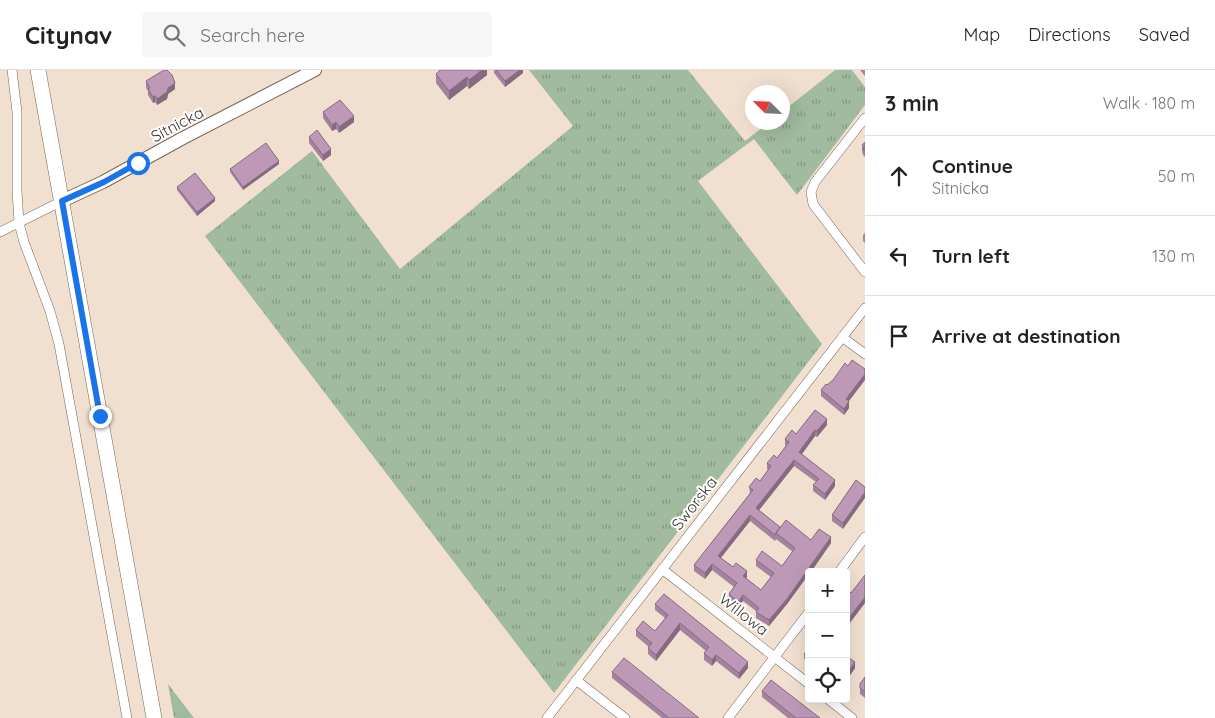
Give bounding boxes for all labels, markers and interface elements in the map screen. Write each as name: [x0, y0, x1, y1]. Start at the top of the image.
search box: [142, 12, 492, 57]
text: Citynav: [25, 20, 112, 50]
icon: search: [160, 21, 188, 49]
text: Search here: [200, 23, 305, 47]
text: Map: [963, 23, 1000, 46]
text: Directions: [1028, 23, 1111, 46]
text: Saved: [1139, 23, 1190, 46]
north arrow: [745, 85, 790, 130]
text: 3 min: [885, 90, 939, 116]
text: Walk · 180 m: [1103, 93, 1195, 113]
street label: Sitnicka: [147, 102, 207, 146]
route start: [127, 152, 150, 175]
text: Continue: [932, 154, 1013, 178]
icon: ahead: [885, 162, 913, 190]
text: 50 m: [1158, 166, 1195, 186]
text: Sitnicka: [932, 178, 989, 198]
icon: left: [885, 242, 913, 270]
text: Turn left: [932, 244, 1010, 268]
text: 130 m: [1152, 246, 1195, 266]
icon: arrive: [885, 322, 913, 350]
text: Arrive at destination: [932, 324, 1121, 348]
route end: [89, 405, 112, 428]
street label: Sworska: [667, 472, 721, 534]
map controls: [805, 568, 850, 703]
button: +: [805, 568, 850, 613]
street label: Willowa: [715, 588, 773, 640]
button: −: [805, 613, 850, 658]
button: locate: [805, 658, 850, 703]

